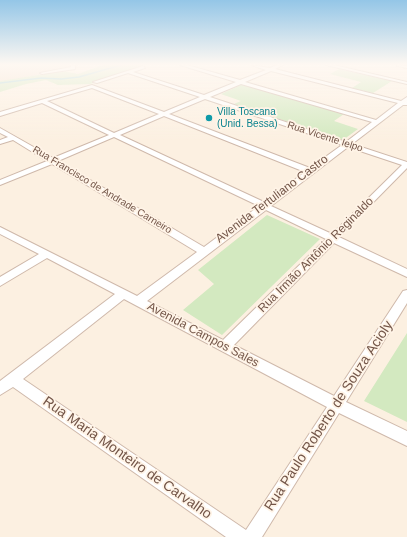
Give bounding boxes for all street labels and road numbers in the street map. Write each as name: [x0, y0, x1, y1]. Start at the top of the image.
street label: Rua Vicente Ielpo: [286, 119, 364, 155]
street label: Rua Francisco de Andrade Carneiro: [30, 144, 174, 236]
street label: Avenida Tertuliano Castro: [213, 152, 331, 246]
street label: Rua Irmão Antônio Reginaldo: [255, 194, 377, 316]
street label: Avenida Campos Sales: [145, 299, 261, 371]
street label: Rua Paulo Roberto de Souza Acioly: [261, 318, 397, 514]
street label: Rua Maria Monteiro de Carvalho: [39, 393, 215, 523]

